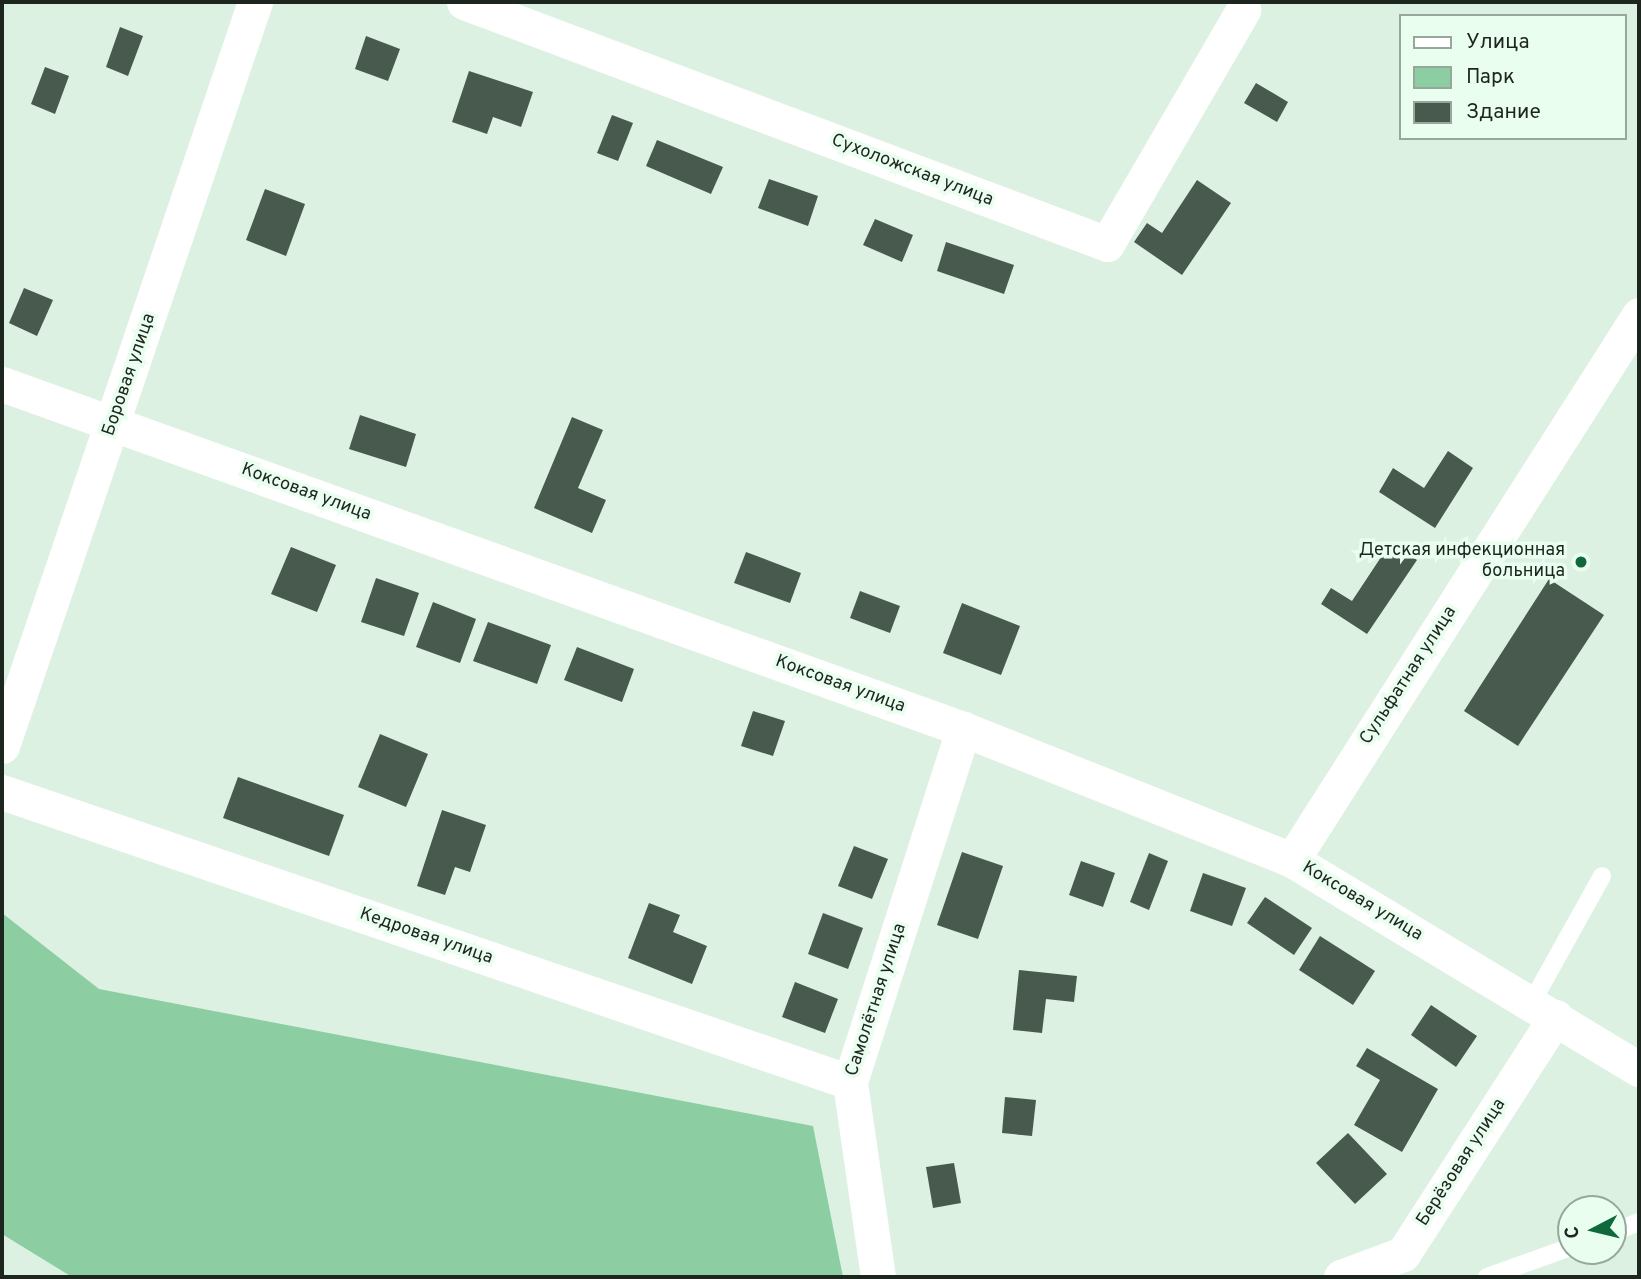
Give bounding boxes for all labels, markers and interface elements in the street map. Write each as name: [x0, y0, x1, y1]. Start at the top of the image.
legend: [1400, 14, 1627, 140]
text: Улица: [1466, 29, 1530, 56]
text: Парк: [1466, 64, 1515, 91]
text: Здание: [1466, 99, 1541, 126]
street label: Сухоложская улица: [828, 130, 996, 212]
street label: Боровая улица: [99, 311, 161, 439]
street label: Коксовая улица: [238, 459, 374, 527]
place label: Детская инфекционная больница: [1359, 541, 1565, 584]
marker: Детская инфекционная больница: [1571, 552, 1591, 572]
street label: Сульфатная улица: [1356, 603, 1462, 749]
street label: Коксовая улица: [772, 651, 908, 719]
street label: Коксовая улица: [1298, 858, 1426, 946]
street label: Кедровая улица: [357, 904, 495, 970]
street label: Самолётная улица: [842, 921, 912, 1079]
street label: Берёзовая улица: [1413, 1095, 1511, 1231]
north arrow: [1557, 1195, 1627, 1265]
text: С: [1560, 1225, 1586, 1240]

